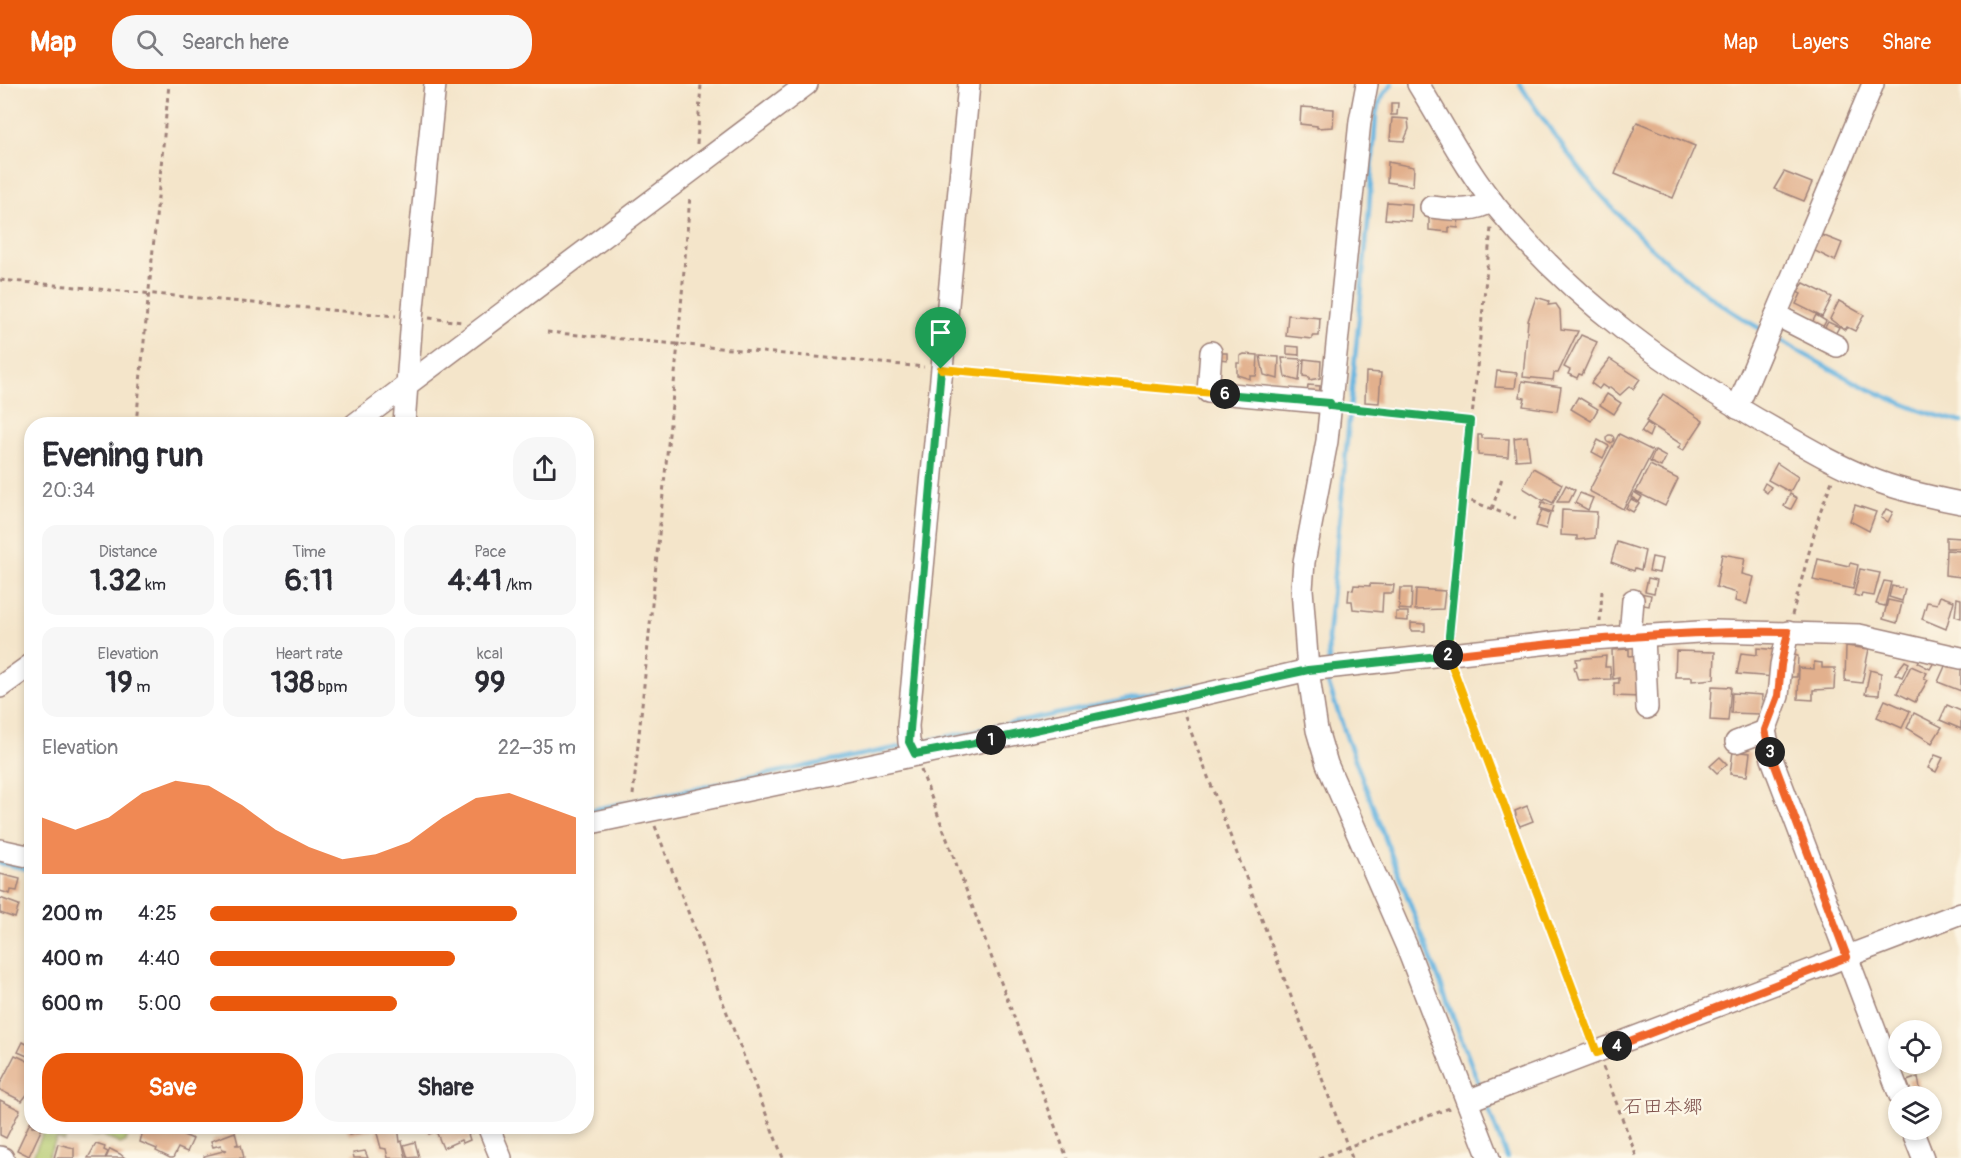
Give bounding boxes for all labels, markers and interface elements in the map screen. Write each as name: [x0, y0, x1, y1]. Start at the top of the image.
search box: [112, 15, 532, 69]
text: Map: [30, 25, 76, 60]
icon: search: [133, 26, 166, 59]
text: Search here: [181, 28, 289, 56]
text: Map: [1723, 29, 1758, 56]
text: Layers: [1791, 29, 1849, 56]
text: Share: [1882, 29, 1931, 56]
pin: [915, 307, 966, 369]
icon: arrive: [924, 316, 957, 349]
pin: 6: [1210, 379, 1240, 409]
text: 6: [1220, 384, 1230, 404]
text: Evening run: [42, 435, 203, 476]
button: share: [513, 437, 576, 500]
text: 20:34: [42, 478, 95, 503]
text: Distance: [99, 542, 157, 562]
text: Time: [292, 542, 326, 562]
text: Pace: [474, 542, 506, 562]
text: 1.32: [90, 562, 142, 599]
text: 6:11: [285, 562, 333, 599]
text: 4:41: [448, 562, 502, 599]
text: km: [142, 575, 166, 595]
text: /km: [502, 575, 532, 595]
pin: 2: [1433, 640, 1463, 670]
text: Elevation: [98, 644, 158, 664]
text: Heart rate: [275, 644, 343, 664]
text: kcal: [477, 644, 503, 664]
text: 2: [1444, 645, 1452, 665]
text: 19: [106, 664, 133, 701]
text: 138: [271, 664, 314, 701]
text: 99: [475, 664, 505, 701]
text: m: [133, 677, 150, 697]
text: bpm: [314, 677, 347, 697]
pin: 1: [976, 725, 1006, 755]
text: 1: [988, 730, 994, 750]
text: Elevation: [42, 735, 118, 760]
text: 22–35 m: [498, 735, 576, 760]
pin: 3: [1755, 737, 1785, 767]
text: 3: [1766, 742, 1774, 762]
text: 200 m: [42, 901, 103, 926]
text: 4:25: [138, 901, 177, 926]
text: 400 m: [42, 946, 103, 971]
text: 4:40: [138, 946, 180, 971]
text: 600 m: [42, 991, 103, 1016]
text: 5:00: [138, 991, 182, 1016]
map controls: [1888, 1020, 1942, 1140]
button: locate: [1888, 1020, 1942, 1074]
pin: 4: [1602, 1031, 1632, 1061]
text: 4: [1612, 1036, 1622, 1056]
button: Save: [42, 1053, 303, 1122]
button: Share: [315, 1053, 576, 1122]
button: layers: [1888, 1086, 1942, 1140]
district label: 石田本郷: [1623, 1094, 1703, 1119]

